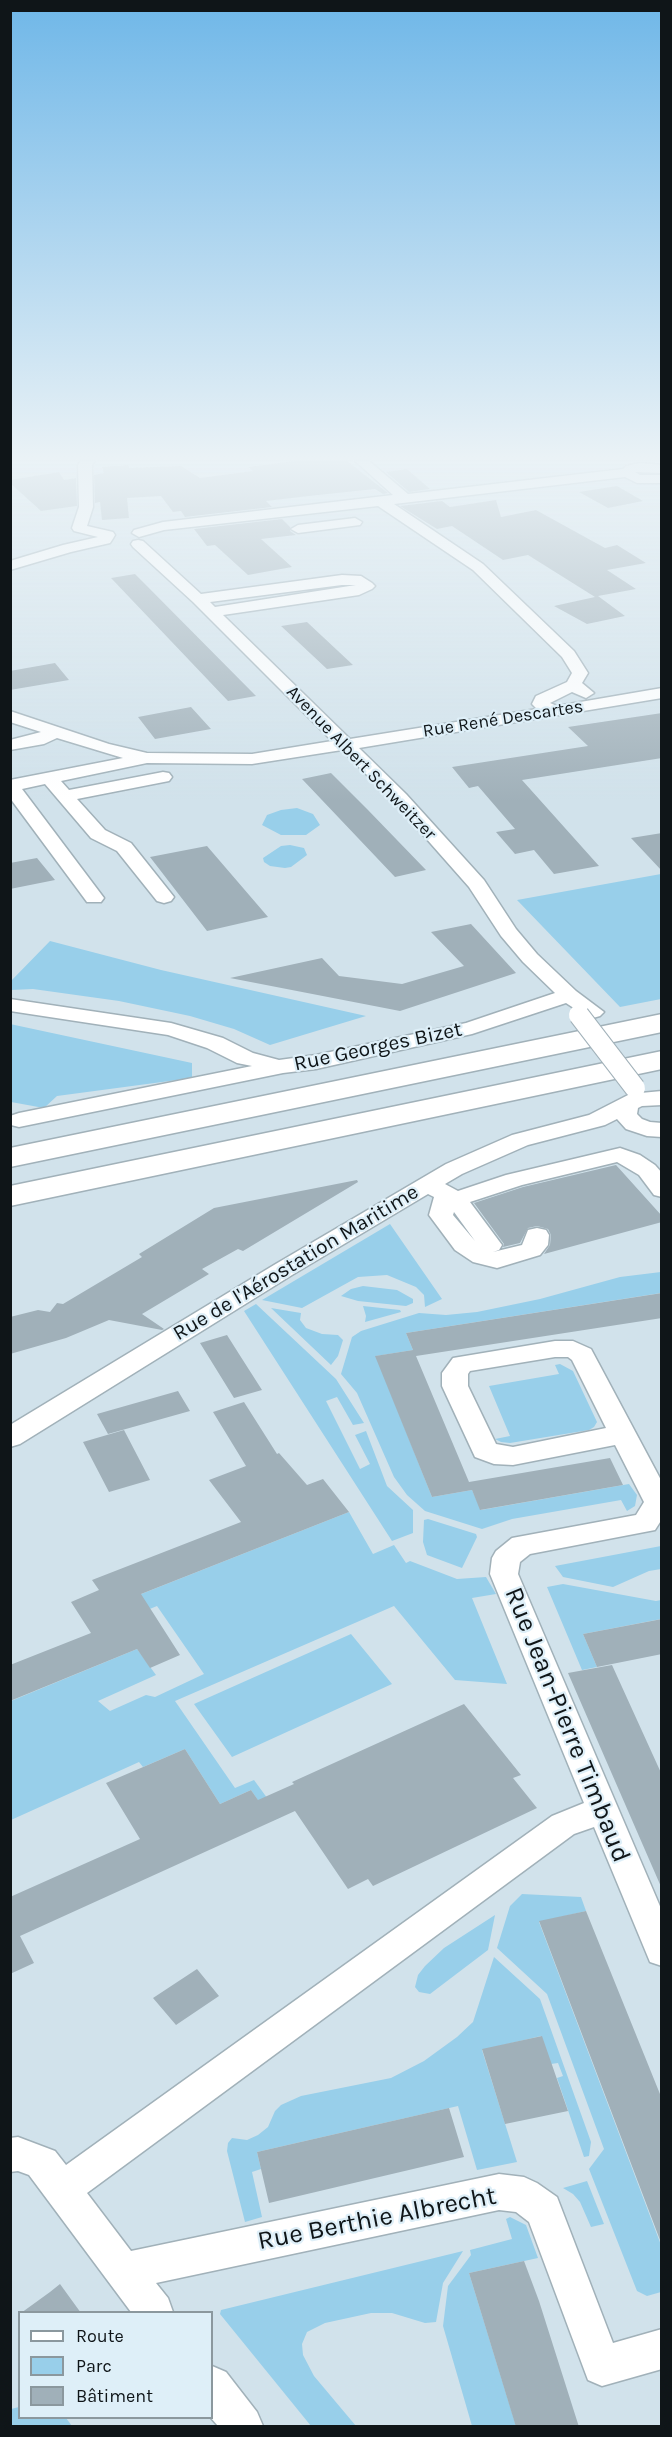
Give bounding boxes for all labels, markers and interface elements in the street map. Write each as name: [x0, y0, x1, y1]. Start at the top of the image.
street label: Avenue Albert Schweitzer: [282, 681, 440, 845]
street label: Rue René Descartes: [421, 696, 585, 742]
street label: Rue Georges Bizet: [292, 1017, 464, 1077]
street label: Rue de l'Aérostation Maritime: [169, 1180, 423, 1346]
street label: Rue Jean-Pierre Timbaud: [497, 1583, 637, 1867]
street label: Rue Berthie Albrecht: [255, 2181, 499, 2257]
legend: [18, 2311, 213, 2419]
text: Route: [76, 2325, 124, 2347]
text: Parc: [76, 2355, 112, 2377]
text: Bâtiment: [76, 2385, 153, 2407]

